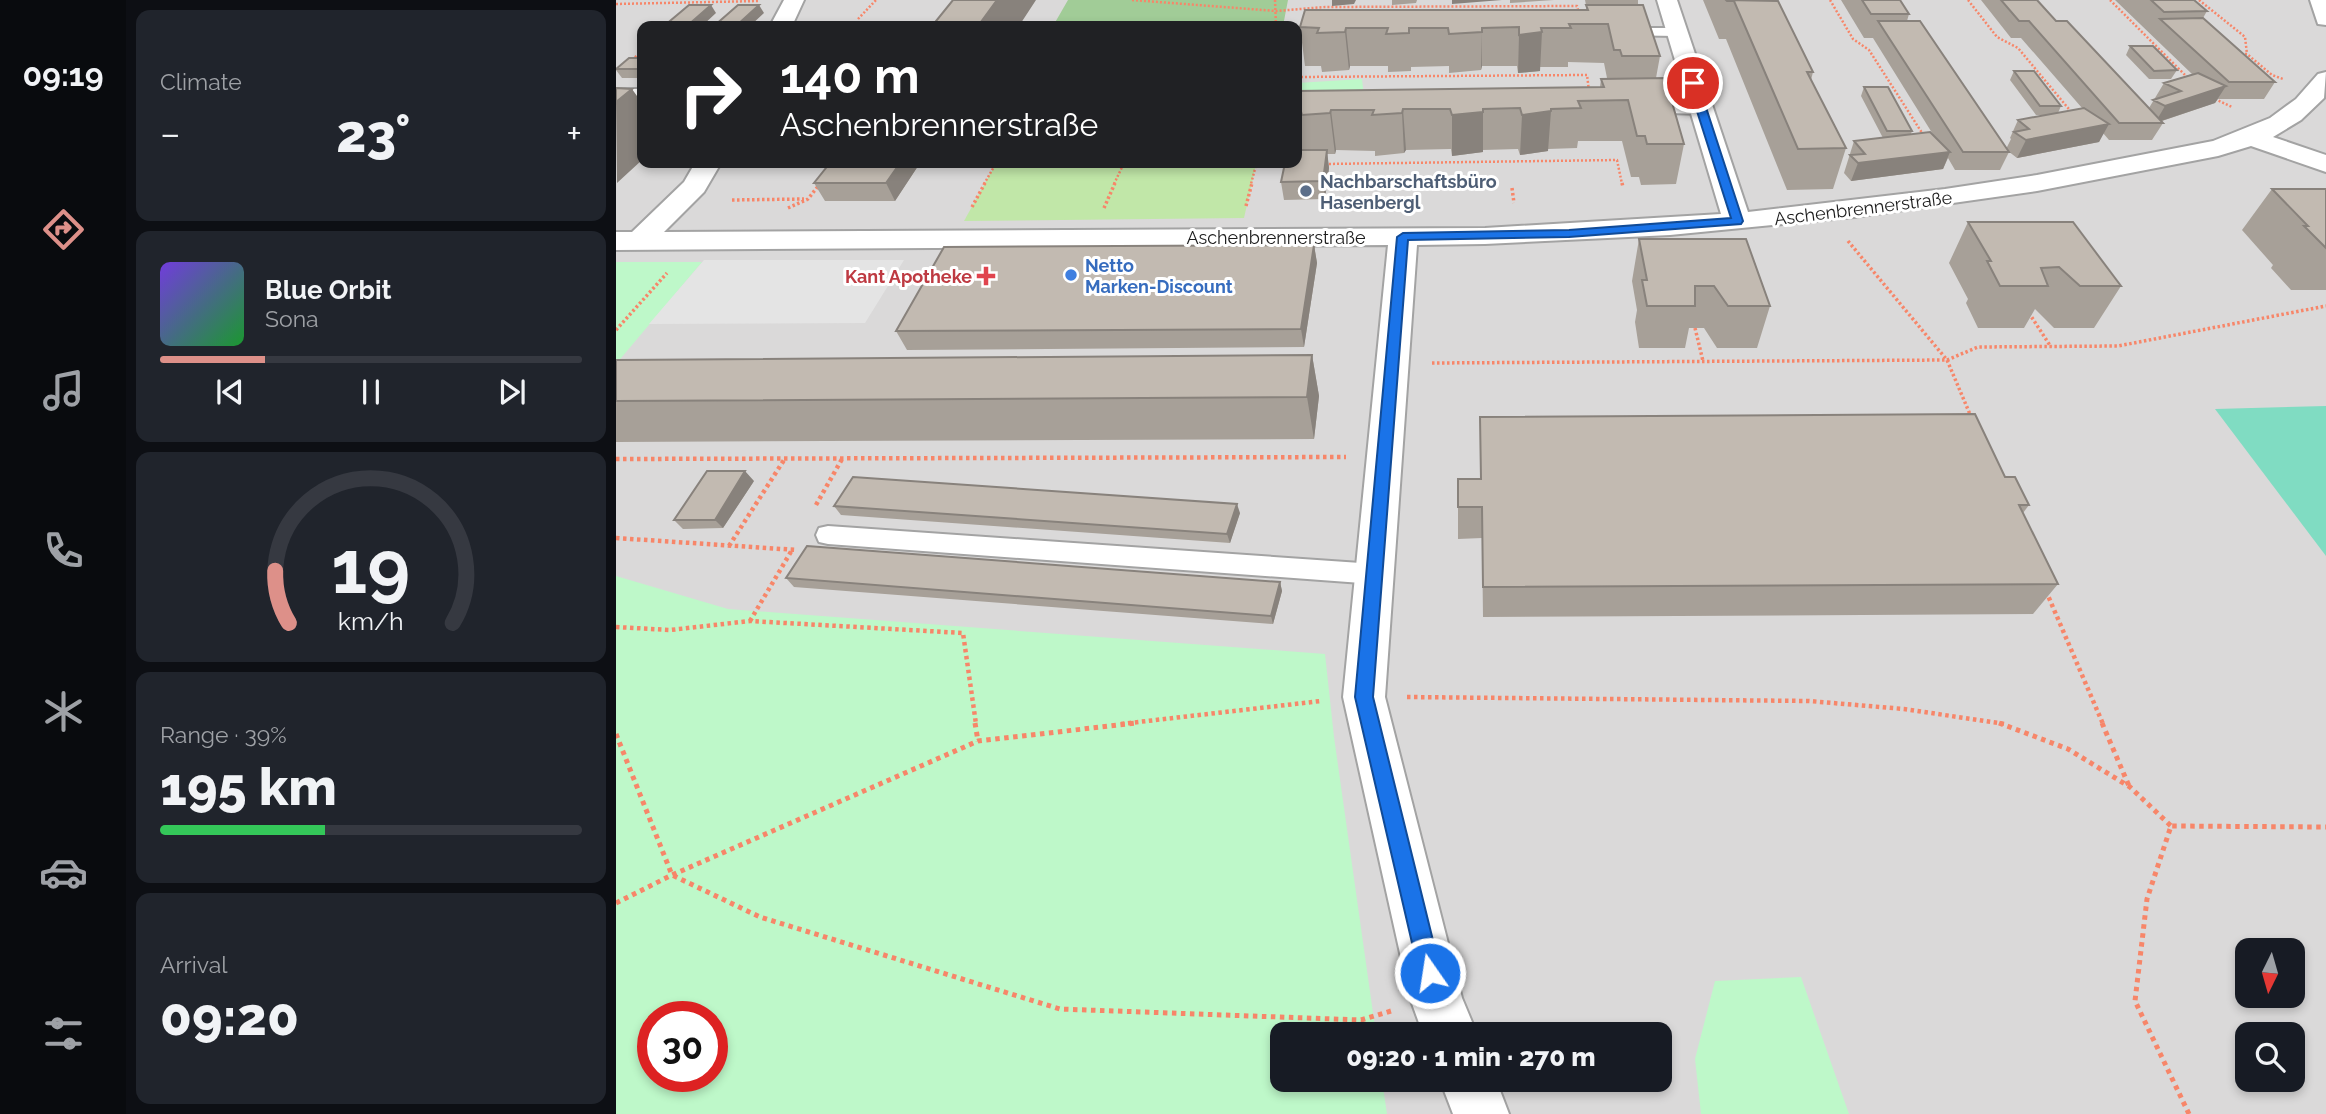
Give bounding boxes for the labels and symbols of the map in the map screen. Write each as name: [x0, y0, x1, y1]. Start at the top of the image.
pin: [1663, 53, 1723, 113]
place label: Nachbarschaftsbüro Hasenbergl: [1320, 171, 1497, 213]
marker: Nachbarschaftsbüro Hasenbergl: [1298, 183, 1314, 199]
street label: Aschenbrennerstraße: [1773, 187, 1954, 229]
street label: Aschenbrennerstraße: [1186, 227, 1366, 248]
place label: Netto Marken-Discount: [1085, 255, 1233, 297]
place label: Kant Apotheke: [845, 266, 972, 287]
marker: Netto Marken-Discount: [1063, 267, 1079, 283]
marker: Kant Apotheke: [978, 268, 994, 284]
position arrow: [1393, 936, 1467, 1010]
north arrow: [2235, 938, 2305, 1008]
speed limit sign: 30: [637, 1001, 728, 1092]

